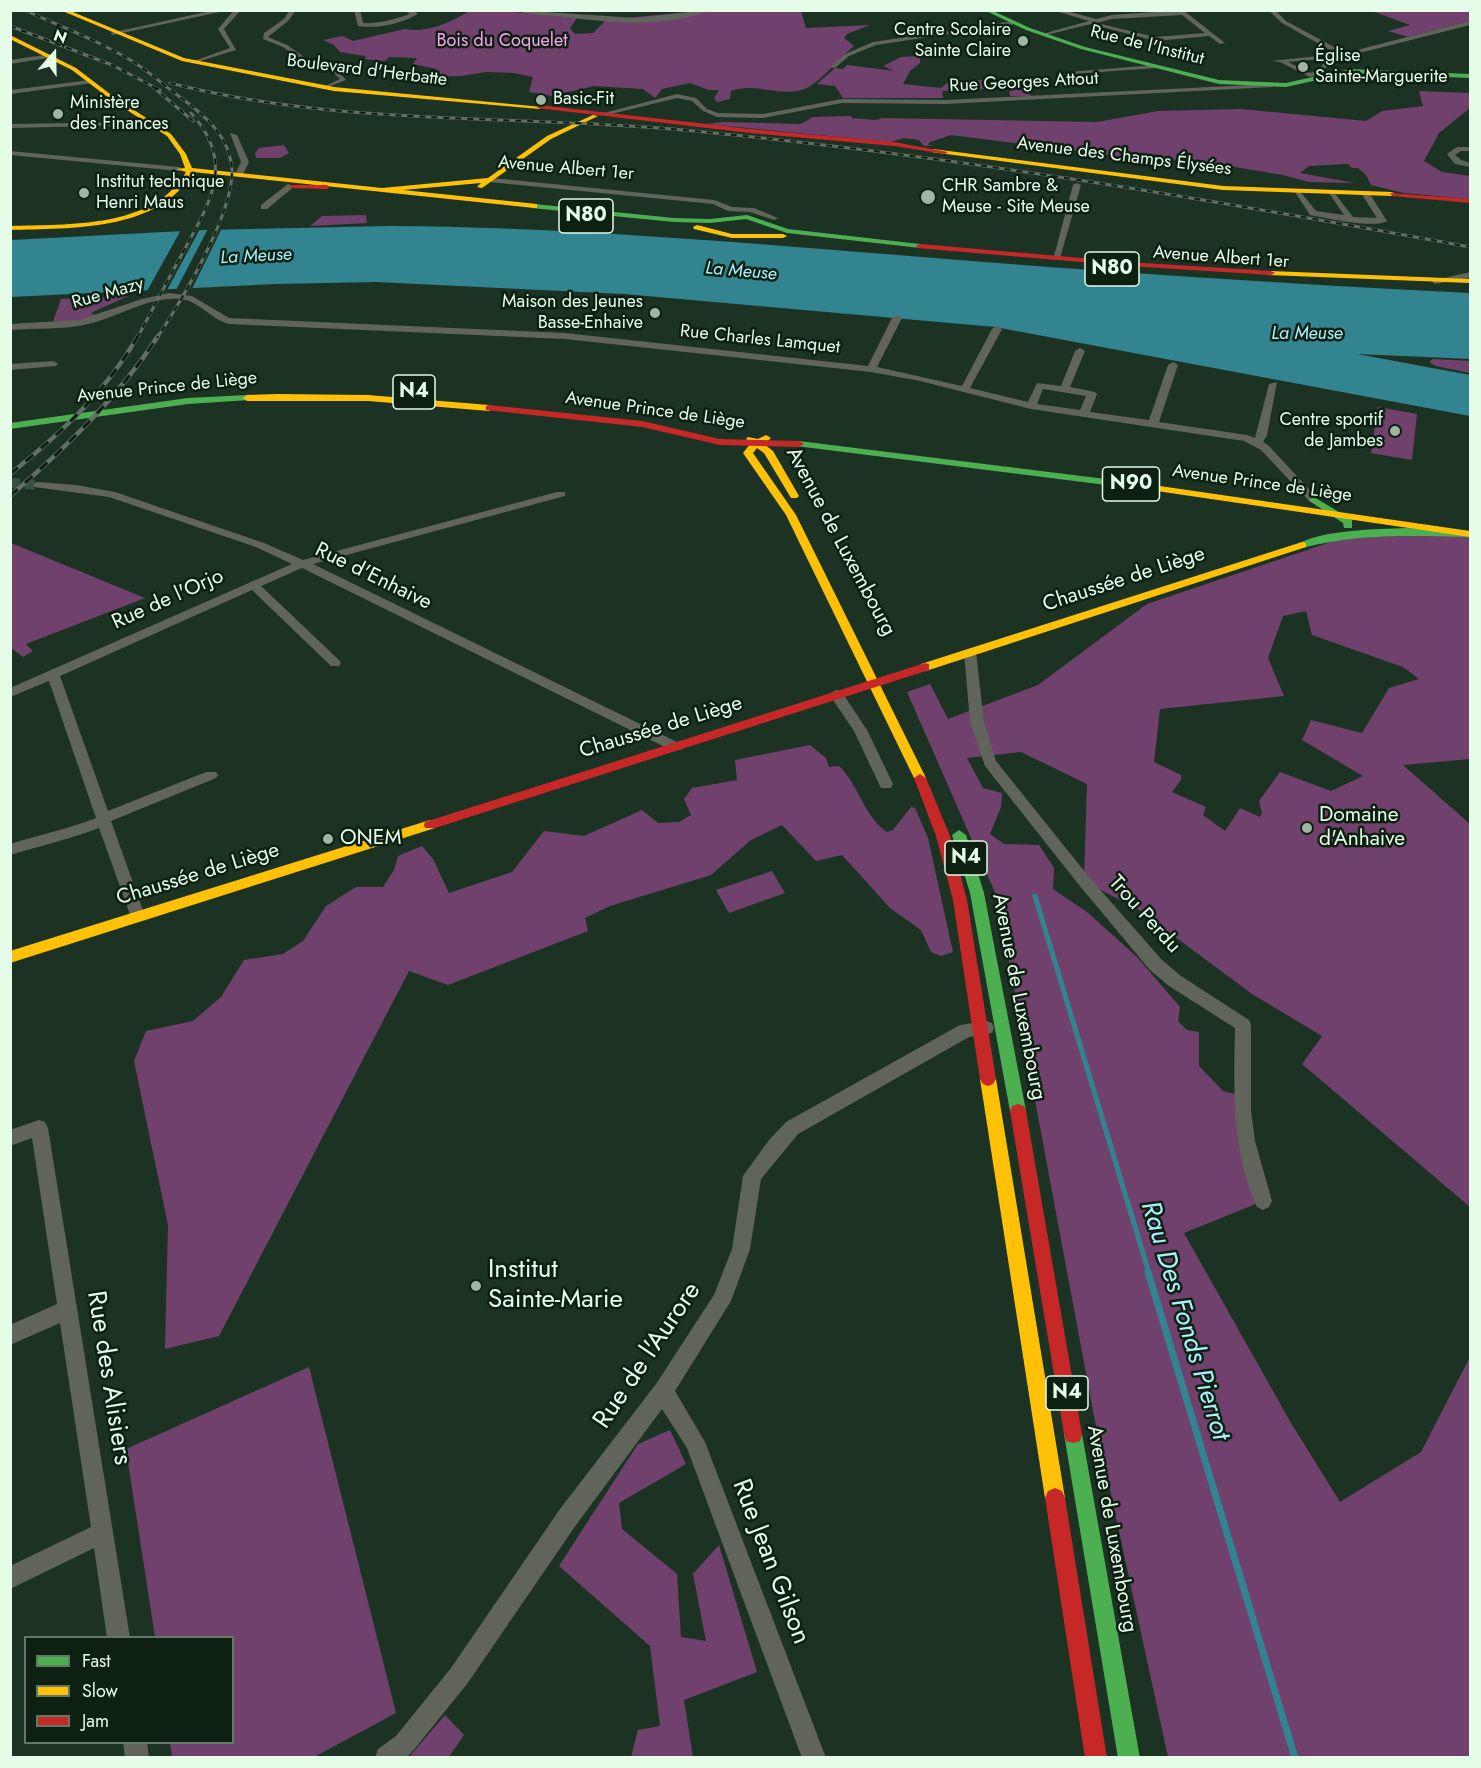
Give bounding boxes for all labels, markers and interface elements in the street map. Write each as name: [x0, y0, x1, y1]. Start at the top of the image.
place label: Centre Scolaire Sainte Claire: [894, 20, 1011, 63]
street label: Rue de l'Institut: [1088, 21, 1206, 71]
north arrow: [24, 24, 84, 84]
text: N: [50, 24, 70, 50]
park label: Bois du Coquelet: [436, 31, 568, 53]
marker: Centre Scolaire Sainte Claire: [1016, 34, 1030, 48]
place label: Église Sainte-Marguerite: [1315, 46, 1448, 88]
street label: Boulevard d'Herbatte: [286, 50, 448, 92]
marker: Église Sainte-Marguerite: [1296, 60, 1310, 74]
street label: Rue Georges Attout: [949, 68, 1099, 98]
place label: Basic-Fit: [553, 89, 614, 111]
place label: Ministère des Finances: [70, 93, 169, 136]
marker: Basic-Fit: [534, 93, 548, 107]
marker: Ministère des Finances: [51, 107, 65, 121]
street label: Avenue des Champs Élysées: [1015, 133, 1233, 181]
street label: Avenue Albert 1er: [497, 152, 635, 186]
place label: Institut technique Henri Maus: [96, 172, 224, 214]
place label: CHR Sambre & Meuse - Site Meuse: [942, 176, 1090, 219]
marker: Institut technique Henri Maus: [77, 186, 91, 200]
marker: CHR Sambre & Meuse - Site Meuse: [919, 188, 937, 206]
road number: N80: [559, 199, 613, 233]
street label: Avenue Albert 1er: [1152, 242, 1290, 274]
water label: La Meuse: [220, 244, 292, 270]
road number: N80: [1085, 252, 1139, 286]
water label: La Meuse: [704, 258, 778, 286]
street label: Rue Mazy: [70, 273, 146, 315]
place label: Maison des Jeunes Basse-Enhaive: [502, 292, 643, 334]
marker: Maison des Jeunes Basse-Enhaive: [648, 306, 662, 320]
street label: Rue Charles Lamquet: [679, 321, 841, 359]
water label: La Meuse: [1271, 324, 1343, 346]
street label: Avenue Prince de Liège: [76, 368, 258, 408]
road number: N4: [393, 375, 435, 409]
street label: Avenue Prince de Liège: [564, 388, 746, 434]
place label: Centre sportif de Jambes: [1279, 410, 1383, 452]
marker: Centre sportif de Jambes: [1388, 424, 1402, 438]
street label: Avenue de Luxembourg: [780, 443, 900, 641]
street label: Avenue Prince de Liège: [1171, 461, 1353, 507]
road number: N90: [1102, 467, 1160, 501]
street label: Rue d'Enhaive: [311, 538, 435, 616]
street label: Chaussée de Liège: [1040, 542, 1208, 618]
street label: Rue de l'Orjo: [108, 564, 228, 636]
street label: Chaussée de Liège: [577, 691, 745, 765]
place label: Domaine d'Anhaive: [1319, 803, 1405, 853]
marker: Domaine d'Anhaive: [1300, 821, 1314, 835]
place label: ONEM: [340, 826, 401, 852]
marker: ONEM: [321, 832, 335, 846]
street label: Chaussée de Liège: [114, 838, 282, 912]
road number: N4: [945, 841, 987, 875]
street label: Trou Perdu: [1103, 871, 1185, 959]
street label: Avenue de Luxembourg: [986, 892, 1050, 1102]
water label: Rau Des Fonds Pierrot: [1132, 1198, 1236, 1444]
place label: Institut Sainte-Marie: [488, 1255, 623, 1316]
street label: Rue de l'Aurore: [588, 1277, 708, 1435]
marker: Institut Sainte-Marie: [469, 1279, 483, 1293]
street label: Rue des Alisiers: [79, 1289, 137, 1467]
road number: N4: [1046, 1376, 1088, 1410]
street label: Avenue de Luxembourg: [1080, 1423, 1142, 1635]
street label: Rue Jean Gilson: [724, 1475, 816, 1649]
legend: [24, 1636, 234, 1744]
text: Fast: [82, 1648, 111, 1674]
text: Slow: [82, 1678, 118, 1704]
text: Jam: [82, 1708, 109, 1734]

